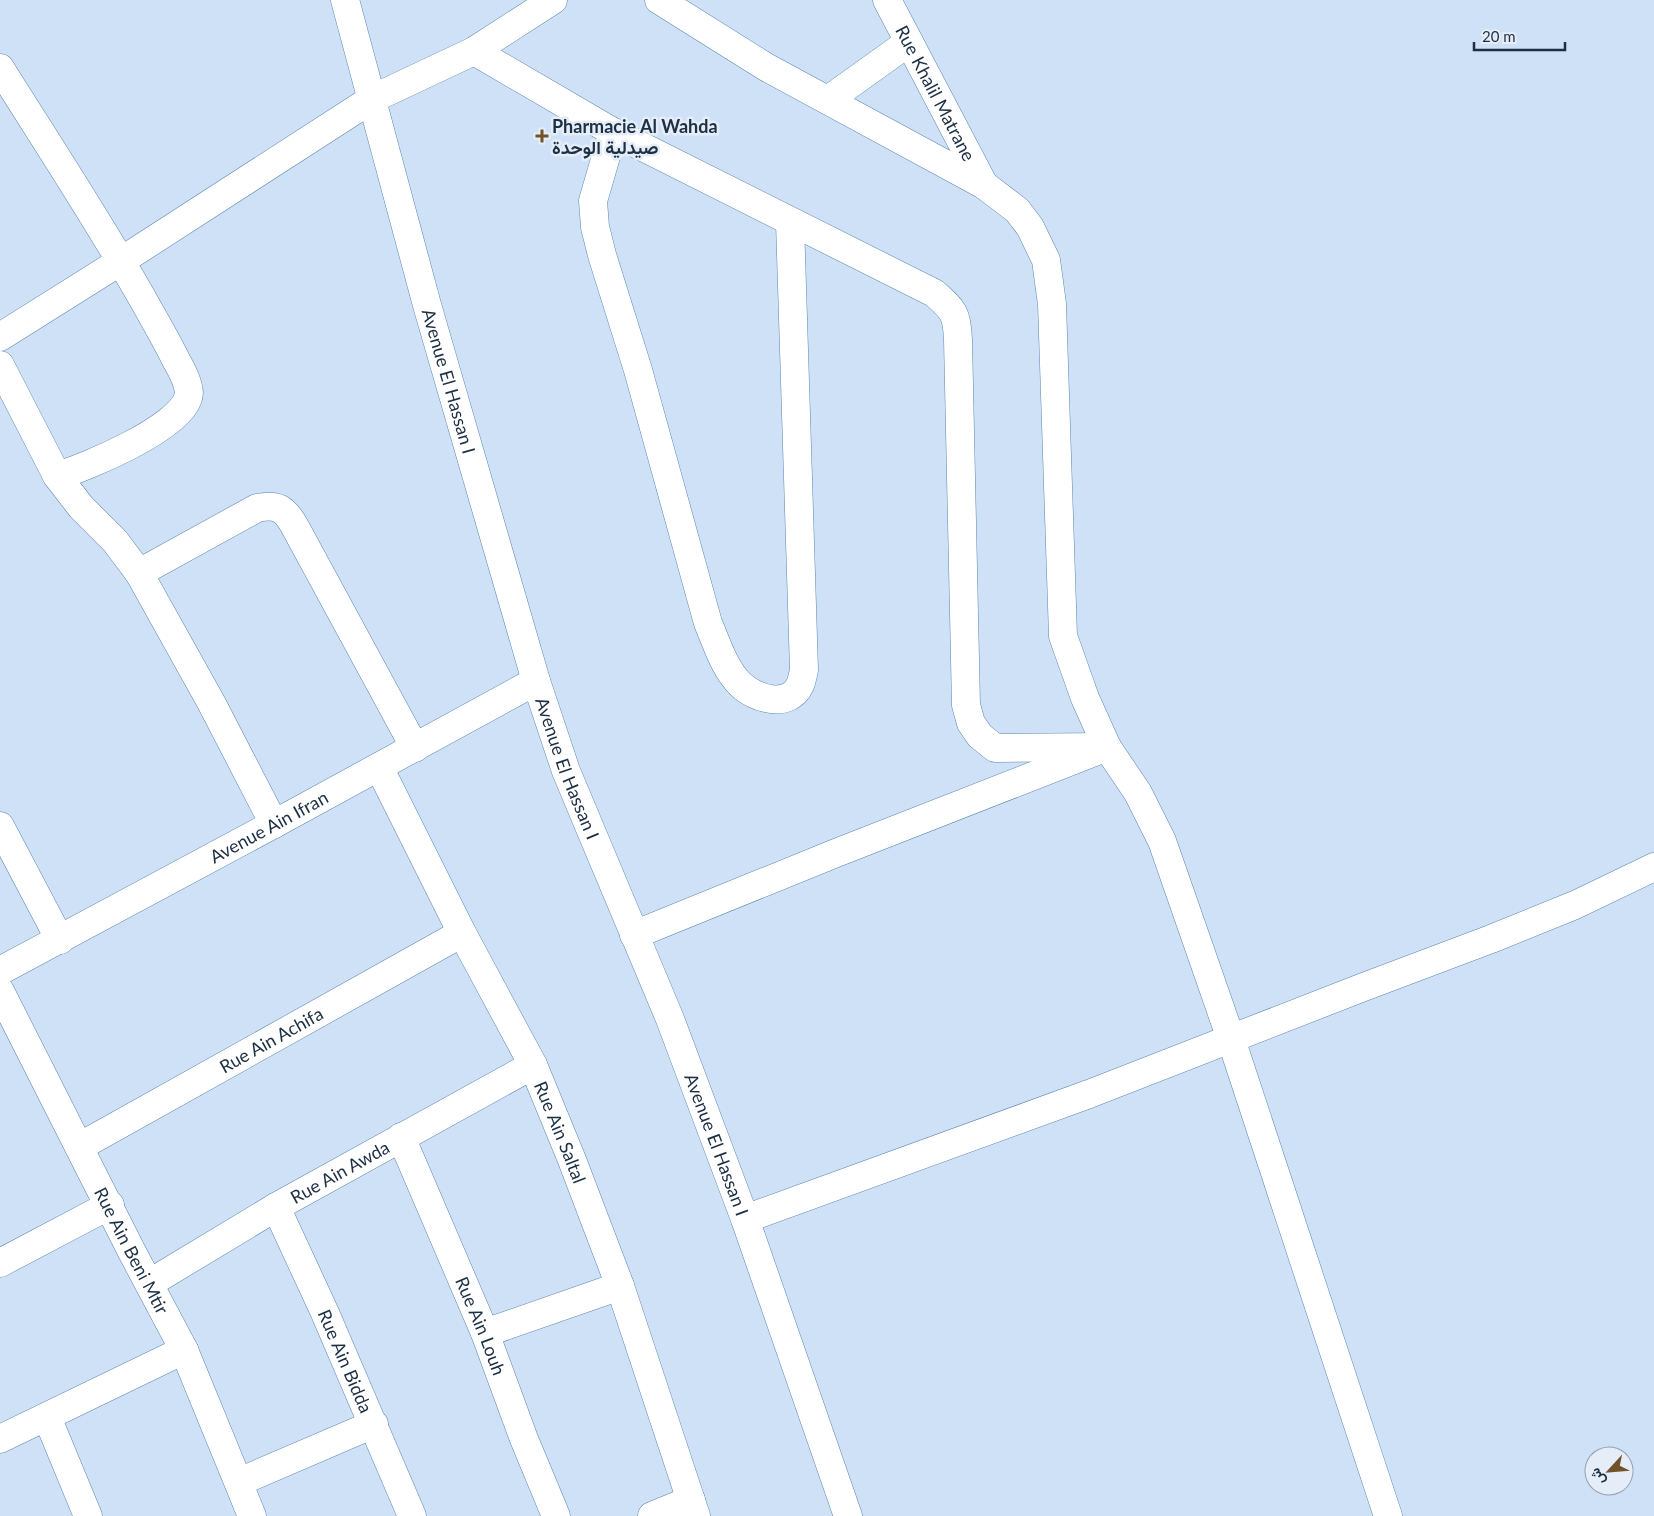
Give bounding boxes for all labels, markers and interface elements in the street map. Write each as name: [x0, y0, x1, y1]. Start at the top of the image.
scale bar: [1474, 20, 1565, 52]
street label: Rue Khalil Matrane: [891, 21, 980, 165]
text: 20 m: [1482, 27, 1516, 45]
place label: Pharmacie Al Wahda صيدلية الوحدة: [552, 115, 718, 159]
marker: Pharmacie Al Wahda صيدلية الوحدة: [536, 130, 548, 142]
street label: Avenue El Hassan I: [418, 306, 481, 456]
street label: Avenue El Hassan I: [531, 694, 604, 842]
street label: Avenue Ain Ifran: [206, 786, 332, 868]
street label: Rue Ain Achifa: [215, 1002, 327, 1077]
street label: Avenue El Hassan I: [680, 1070, 754, 1219]
street label: Rue Ain Saltal: [530, 1078, 591, 1186]
street label: Rue Ain Awda: [286, 1136, 393, 1208]
street label: Rue Ain Beni Mtir: [90, 1183, 174, 1318]
street label: Rue Ain Louh: [451, 1273, 511, 1378]
street label: Rue Ain Bidda: [314, 1306, 377, 1416]
north arrow: [1584, 1446, 1634, 1496]
text: ش: [1585, 1465, 1609, 1488]

